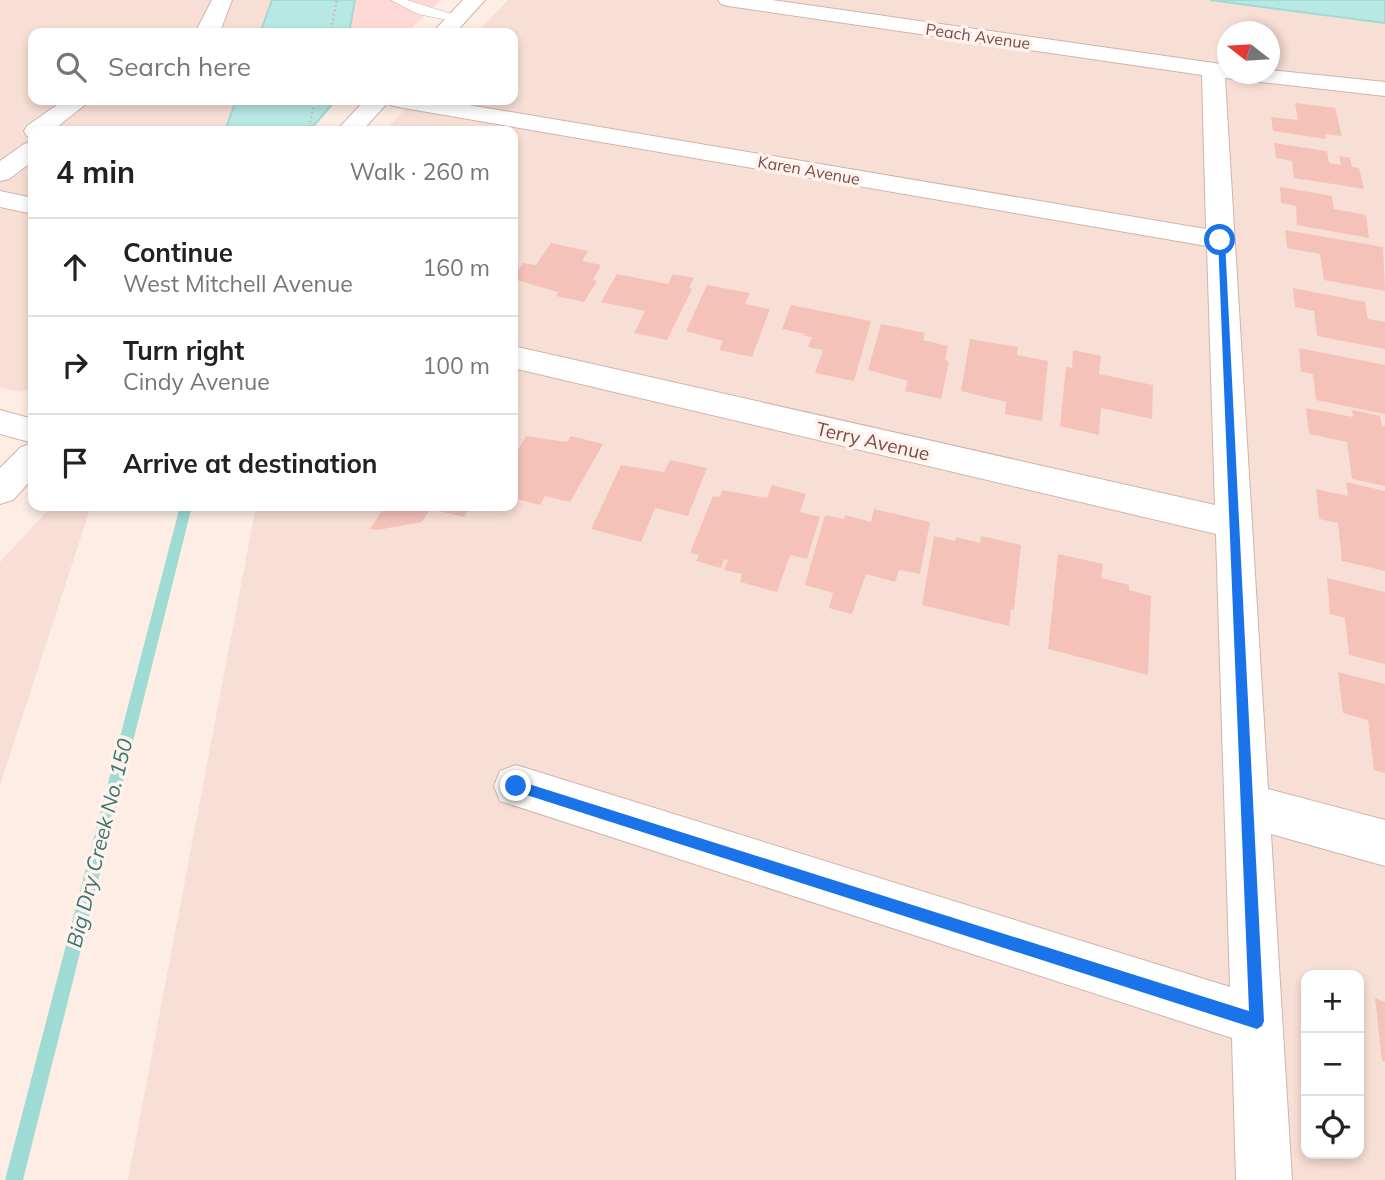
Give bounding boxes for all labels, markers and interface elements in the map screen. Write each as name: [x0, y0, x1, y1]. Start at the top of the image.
street label: Peach Avenue: [924, 19, 1032, 53]
north arrow: [1217, 21, 1280, 84]
search box: [28, 28, 518, 105]
icon: search: [52, 48, 90, 86]
text: Search here: [108, 50, 251, 83]
street label: Karen Avenue: [756, 151, 862, 189]
text: 4 min: [56, 153, 135, 191]
text: Walk · 260 m: [350, 157, 490, 186]
route start: [1204, 224, 1235, 255]
text: Continue: [123, 236, 233, 269]
icon: ahead: [56, 248, 94, 286]
text: 160 m: [422, 253, 490, 282]
text: West Mitchell Avenue: [123, 269, 353, 298]
text: Turn right: [123, 334, 244, 367]
icon: right: [56, 346, 94, 384]
text: 100 m: [422, 351, 490, 380]
text: Cindy Avenue: [123, 367, 270, 396]
street label: Terry Avenue: [814, 416, 932, 466]
icon: arrive: [56, 444, 94, 482]
text: Arrive at destination: [123, 447, 378, 480]
water label: Big Dry Creek No. 150: [60, 735, 138, 950]
route end: [500, 770, 531, 801]
map controls: [1301, 970, 1364, 1159]
button: +: [1301, 970, 1364, 1033]
button: −: [1301, 1033, 1364, 1096]
button: locate: [1301, 1096, 1364, 1159]

